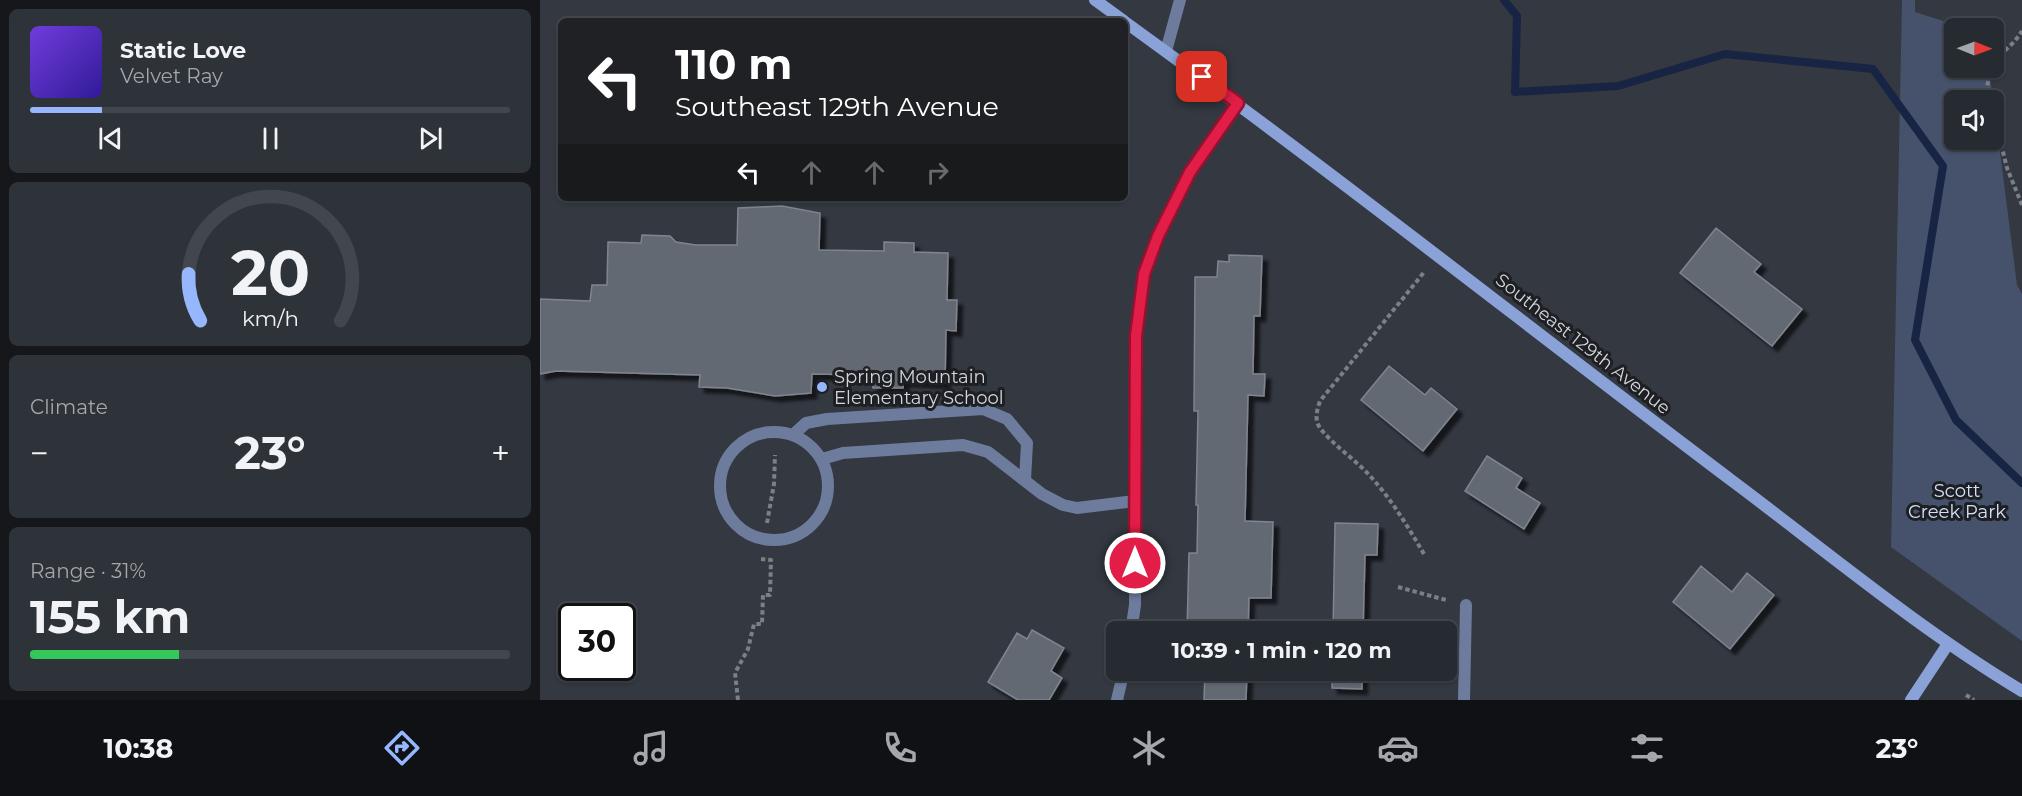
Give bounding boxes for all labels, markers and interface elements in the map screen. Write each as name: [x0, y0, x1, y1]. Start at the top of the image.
north arrow: [1944, 18, 2004, 78]
map controls: [1944, 18, 2004, 150]
text: Static Love: [120, 37, 246, 64]
text: 110 m: [675, 38, 792, 90]
icon: left: [576, 42, 654, 120]
pin: [1176, 51, 1227, 102]
icon: arrive: [1185, 60, 1218, 93]
text: Velvet Ray: [120, 64, 223, 88]
text: Southeast 129th Avenue: [675, 90, 999, 123]
button: sound: [1944, 90, 2004, 150]
icon: previous: [94, 122, 127, 155]
icon: pause: [254, 122, 287, 155]
icon: next: [414, 122, 447, 155]
icon: left: [732, 156, 765, 189]
icon: ahead: [795, 156, 828, 189]
icon: ahead: [858, 156, 891, 189]
icon: right: [921, 156, 954, 189]
text: 20: [230, 235, 310, 311]
street label: Southeast 129th Avenue: [1491, 269, 1675, 419]
text: km/h: [241, 305, 299, 331]
place label: Spring Mountain Elementary School: [834, 366, 1004, 409]
marker: Spring Mountain Elementary School: [815, 380, 829, 394]
text: Climate: [30, 395, 108, 419]
text: 23°: [234, 425, 306, 480]
text: −: [30, 433, 49, 473]
text: +: [491, 433, 510, 473]
park label: Scott Creek Park: [1908, 480, 2006, 523]
position arrow: [1103, 531, 1167, 595]
text: Range · 31%: [30, 559, 146, 583]
text: 155 km: [30, 589, 190, 644]
speed limit sign: 30: [558, 603, 636, 681]
text: 10:39 · 1 min · 120 m: [1171, 637, 1392, 664]
icon: directions: [381, 727, 423, 769]
icon: music: [630, 727, 672, 769]
icon: phone: [879, 727, 921, 769]
icon: climate: [1128, 727, 1170, 769]
icon: car: [1377, 727, 1419, 769]
icon: filters: [1626, 727, 1668, 769]
text: 10:38: [104, 732, 173, 765]
text: 23°: [1876, 732, 1918, 765]

